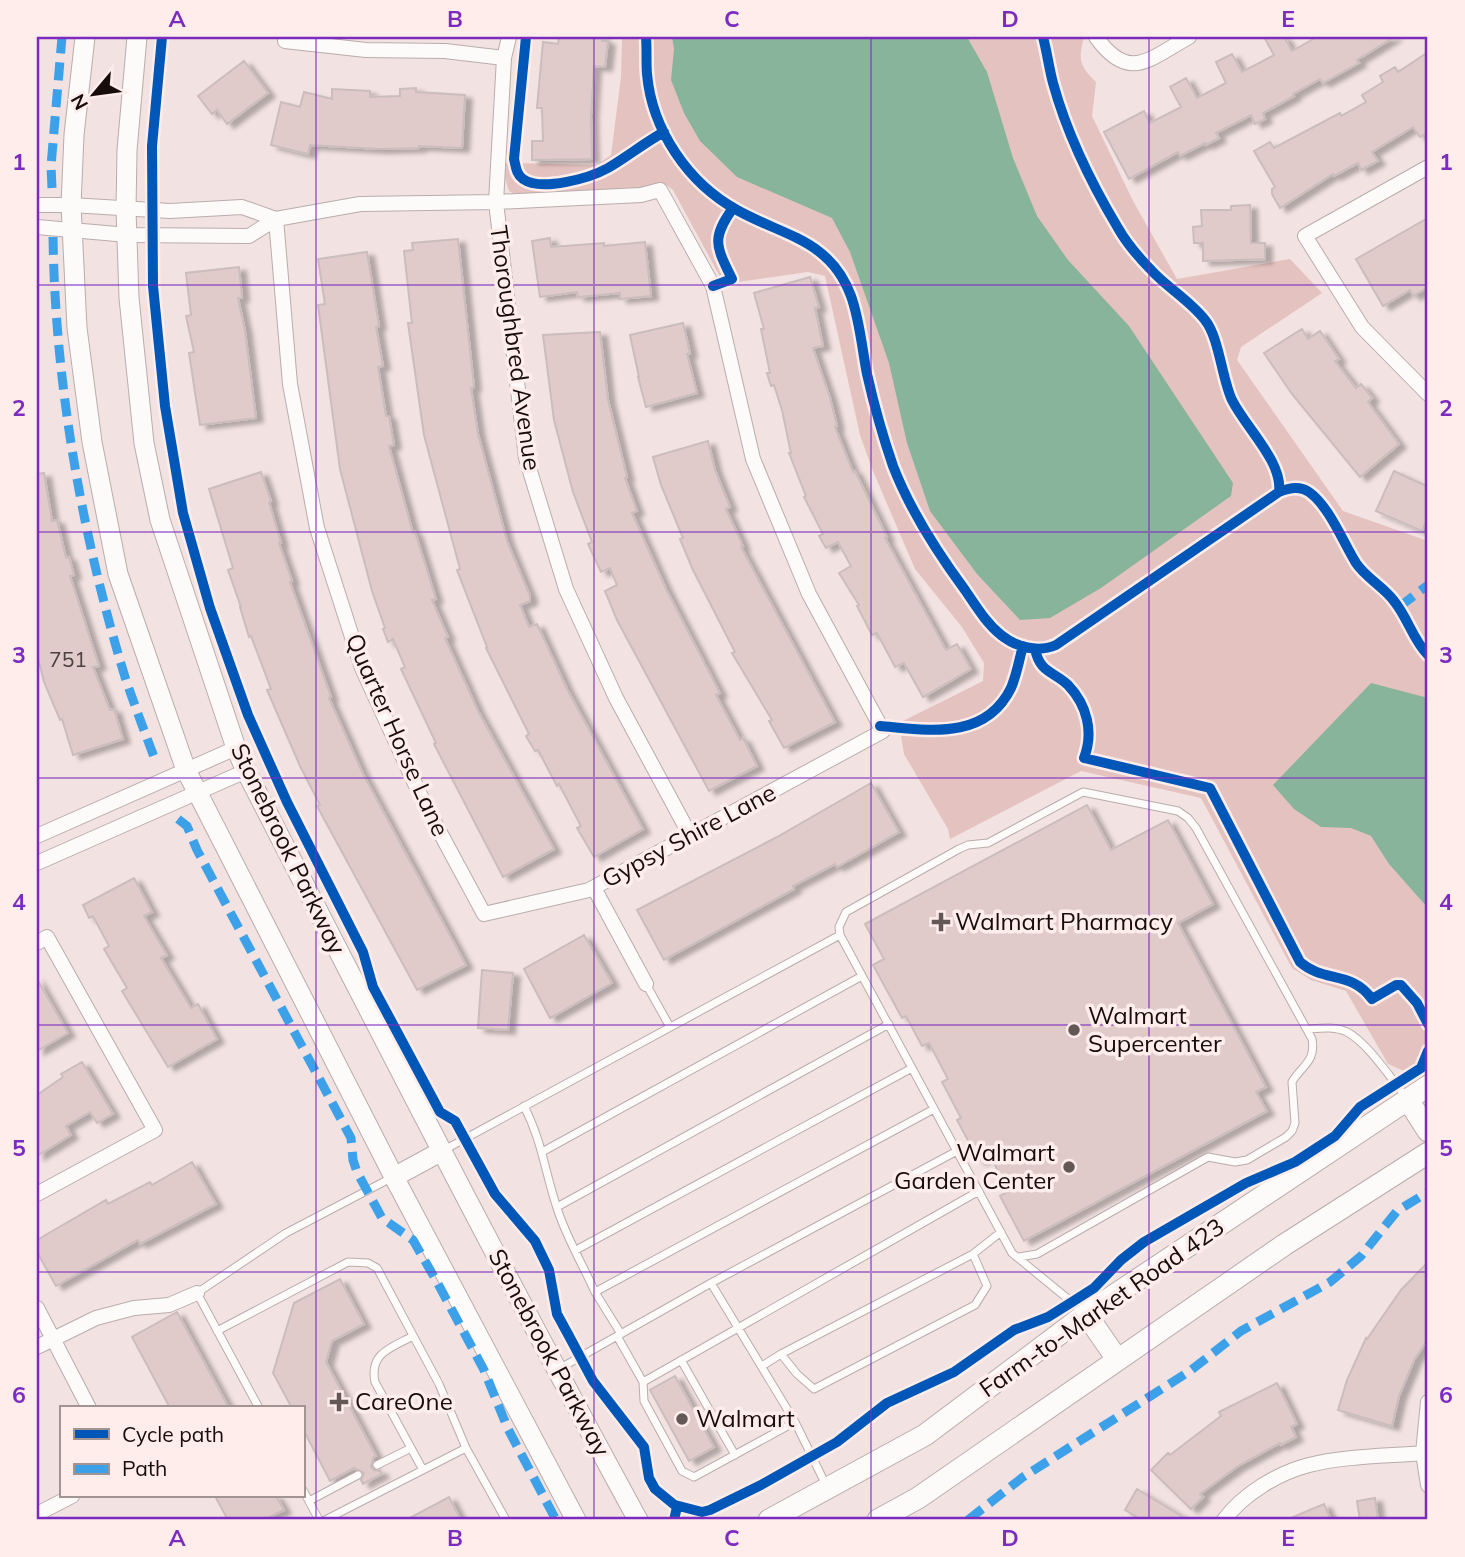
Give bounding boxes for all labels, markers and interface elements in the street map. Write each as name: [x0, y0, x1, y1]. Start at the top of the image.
text: A: [168, 4, 186, 33]
text: B: [447, 4, 463, 33]
text: C: [724, 4, 740, 33]
text: D: [1001, 4, 1019, 33]
text: E: [1281, 4, 1295, 33]
north arrow: [60, 60, 130, 130]
text: N: [65, 90, 93, 114]
text: 1: [12, 147, 26, 176]
text: 1: [1439, 147, 1453, 176]
street label: Thoroughbred Avenue: [484, 223, 548, 472]
text: 2: [12, 393, 26, 422]
text: 2: [1439, 393, 1453, 422]
street label: Quarter Horse Lane: [340, 628, 456, 841]
text: 3: [12, 640, 26, 669]
text: 3: [1439, 640, 1453, 669]
house number: 751: [49, 646, 87, 672]
street label: Stonebrook Parkway: [225, 738, 353, 959]
street label: Gypsy Shire Lane: [596, 777, 781, 894]
text: 4: [12, 887, 26, 916]
text: 4: [1439, 887, 1453, 916]
place label: Walmart Pharmacy: [955, 906, 1173, 936]
marker: Walmart Pharmacy: [933, 914, 949, 930]
place label: Walmart Supercenter: [1088, 1000, 1222, 1058]
marker: Walmart Supercenter: [1066, 1022, 1082, 1038]
text: 5: [12, 1133, 26, 1162]
text: 5: [1439, 1133, 1453, 1162]
place label: Walmart Garden Center: [894, 1137, 1055, 1195]
marker: Walmart Garden Center: [1061, 1159, 1077, 1175]
street label: Farm-to-Market Road 423: [973, 1211, 1230, 1403]
street label: Stonebrook Parkway: [482, 1244, 617, 1462]
text: 6: [12, 1380, 26, 1409]
text: 6: [1439, 1380, 1453, 1409]
place label: CareOne: [355, 1386, 453, 1416]
marker: CareOne: [329, 1392, 349, 1412]
place label: Walmart: [696, 1403, 795, 1433]
legend: [60, 1406, 304, 1498]
marker: Walmart: [674, 1411, 690, 1427]
text: Cycle path: [122, 1421, 224, 1447]
text: Path: [122, 1455, 167, 1481]
text: A: [168, 1523, 186, 1552]
text: B: [447, 1523, 463, 1552]
text: C: [724, 1523, 740, 1552]
text: D: [1001, 1523, 1019, 1552]
text: E: [1281, 1523, 1295, 1552]

